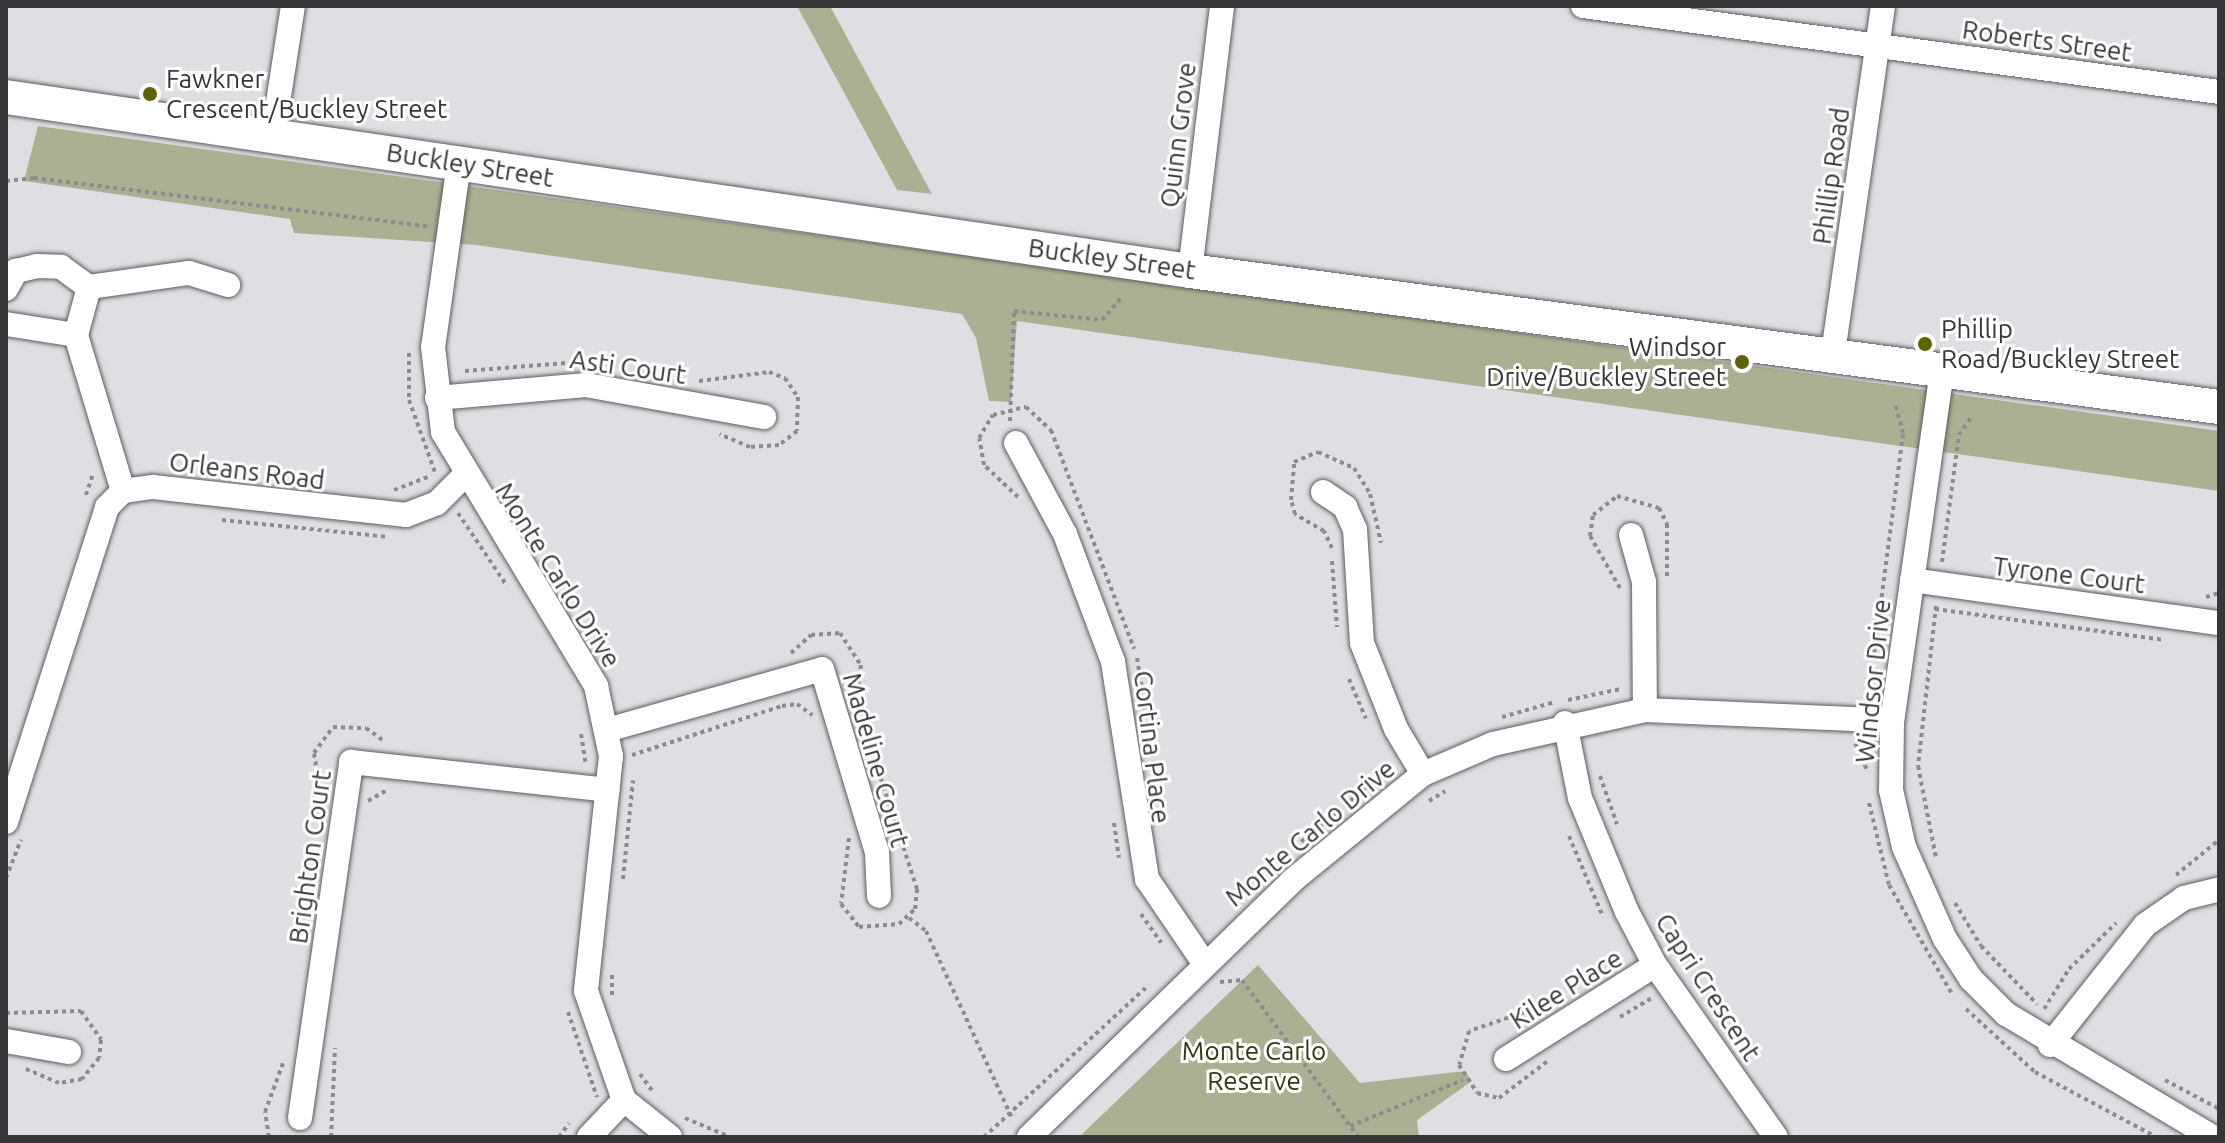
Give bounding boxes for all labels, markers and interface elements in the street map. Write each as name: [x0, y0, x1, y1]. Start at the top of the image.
street label: Roberts Street: [1960, 14, 2134, 68]
street label: Quinn Grove: [1154, 61, 1202, 209]
place label: Fawkner Crescent/Buckley Street: [166, 63, 447, 124]
marker: Fawkner Crescent/Buckley Street: [141, 85, 159, 103]
street label: Phillip Road: [1806, 106, 1856, 246]
street label: Buckley Street: [384, 136, 556, 194]
street label: Buckley Street: [1026, 232, 1198, 286]
place label: Phillip Road/Buckley Street: [1941, 313, 2179, 374]
place label: Windsor Drive/Buckley Street: [1486, 331, 1726, 392]
marker: Phillip Road/Buckley Street: [1916, 335, 1934, 353]
street label: Asti Court: [568, 343, 688, 391]
marker: Windsor Drive/Buckley Street: [1733, 353, 1751, 371]
street label: Orleans Road: [167, 446, 327, 496]
street label: Monte Carlo Drive: [489, 477, 627, 673]
street label: Tyrone Court: [1991, 550, 2147, 600]
street label: Windsor Drive: [1849, 597, 1897, 765]
street label: Madeline Court: [836, 669, 916, 851]
street label: Cortina Place: [1127, 669, 1177, 825]
street label: Monte Carlo Drive: [1219, 753, 1401, 913]
street label: Brighton Court: [282, 768, 338, 946]
street label: Capri Crescent: [1649, 907, 1767, 1067]
street label: Kilee Place: [1504, 942, 1628, 1036]
park label: Monte Carlo Reserve: [1182, 1035, 1326, 1096]

